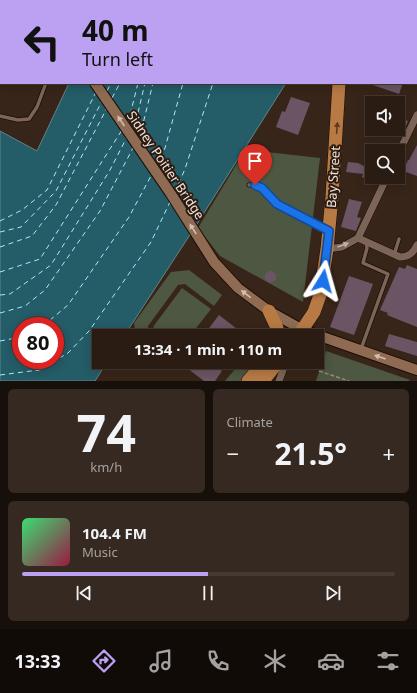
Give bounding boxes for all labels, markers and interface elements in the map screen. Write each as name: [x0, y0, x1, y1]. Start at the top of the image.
text: 40 m: [82, 11, 149, 49]
icon: left: [16, 16, 68, 68]
text: Turn left: [82, 47, 153, 71]
map controls: [365, 96, 405, 184]
button: sound: [365, 96, 405, 136]
street label: Sidney Poitier Bridge: [123, 107, 209, 223]
one-way arrow: [117, 115, 125, 126]
one-way arrow: [333, 122, 340, 134]
pin: [238, 144, 272, 185]
button: search: [365, 144, 405, 184]
street label: Bay Street: [322, 145, 344, 209]
icon: arrive: [244, 150, 266, 172]
one-way arrow: [189, 224, 197, 234]
one-way arrow: [337, 242, 349, 248]
position arrow: [302, 260, 344, 302]
one-way arrow: [241, 290, 252, 298]
speed limit sign: 80: [12, 317, 64, 369]
text: 13:34 · 1 min · 110 m: [134, 339, 282, 359]
one-way arrow: [374, 354, 386, 360]
text: 74: [77, 396, 136, 467]
text: Climate: [227, 413, 273, 431]
text: 21.5°: [274, 433, 347, 474]
text: −: [227, 438, 239, 468]
text: +: [382, 438, 395, 468]
text: km/h: [90, 458, 122, 476]
text: 104.4 FM: [82, 523, 147, 543]
text: Music: [82, 543, 118, 561]
icon: previous: [73, 582, 95, 604]
icon: pause: [197, 582, 219, 604]
icon: next: [322, 582, 344, 604]
icon: directions: [90, 647, 118, 675]
icon: music: [147, 647, 175, 675]
icon: phone: [204, 647, 232, 675]
icon: climate: [261, 647, 289, 675]
icon: car: [317, 647, 345, 675]
icon: filters: [374, 647, 402, 675]
text: 13:33: [14, 649, 61, 673]

